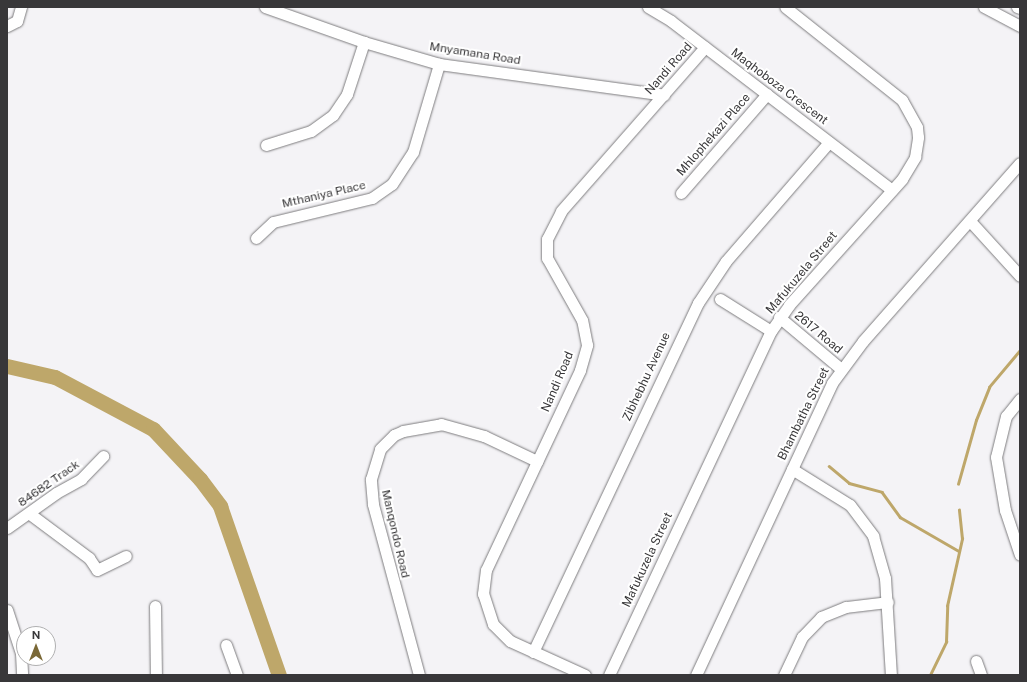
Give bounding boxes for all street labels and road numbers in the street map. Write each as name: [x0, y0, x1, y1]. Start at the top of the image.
street label: Mnyamana Road: [428, 40, 522, 68]
street label: Nandi Road: [643, 40, 695, 98]
street label: Maqhoboza Crescent: [728, 46, 830, 128]
street label: Mhlophekazi Place: [674, 91, 754, 179]
street label: Mthaniya Place: [281, 178, 367, 212]
street label: Mafukuzela Street: [763, 229, 841, 317]
street label: 2617 Road: [791, 309, 845, 357]
street label: Zibhebhu Avenue: [620, 330, 674, 424]
street label: Nandi Road: [539, 350, 577, 414]
street label: Bhambatha Street: [775, 365, 833, 463]
street label: 84682 Track: [16, 458, 82, 510]
street label: Manqondo Road: [378, 488, 412, 580]
street label: Mafukuzela Street: [620, 510, 676, 610]

